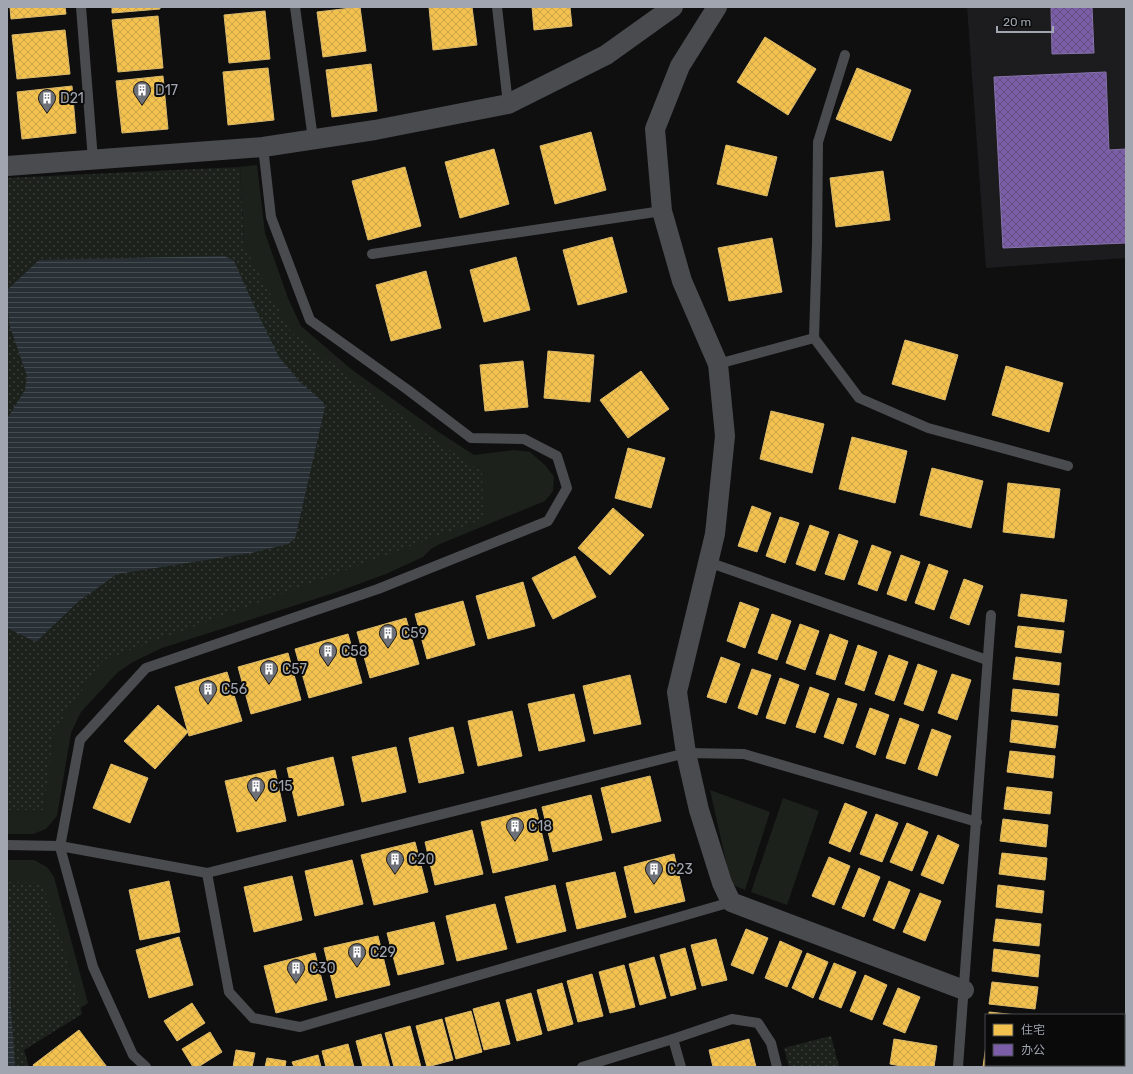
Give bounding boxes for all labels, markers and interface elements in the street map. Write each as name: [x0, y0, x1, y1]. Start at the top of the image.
scale bar: [997, 8, 1053, 34]
text: 20 m: [1003, 15, 1031, 29]
building icon: D17: [132, 80, 152, 105]
place label: D17: [155, 82, 178, 99]
building icon: D21: [37, 88, 57, 113]
place label: D21: [60, 90, 84, 107]
building icon: C59: [378, 623, 398, 648]
place label: C59: [401, 625, 427, 642]
building icon: C58: [318, 641, 338, 666]
place label: C58: [341, 643, 368, 660]
building icon: C57: [259, 659, 279, 684]
place label: C57: [282, 661, 307, 678]
building icon: C56: [198, 679, 218, 704]
place label: C56: [221, 681, 247, 698]
building icon: C15: [246, 776, 266, 801]
place label: C15: [269, 778, 293, 795]
building icon: C18: [505, 816, 525, 841]
place label: C18: [528, 818, 552, 835]
building icon: C20: [385, 849, 405, 874]
place label: C20: [408, 851, 435, 868]
building icon: C23: [644, 859, 664, 884]
place label: C23: [667, 861, 693, 878]
building icon: C29: [347, 942, 367, 967]
place label: C29: [370, 944, 396, 961]
building icon: C30: [286, 958, 306, 983]
place label: C30: [309, 960, 336, 977]
legend: [985, 1014, 1125, 1066]
text: 住宅: [1021, 1023, 1045, 1037]
text: 办公: [1021, 1043, 1045, 1057]

